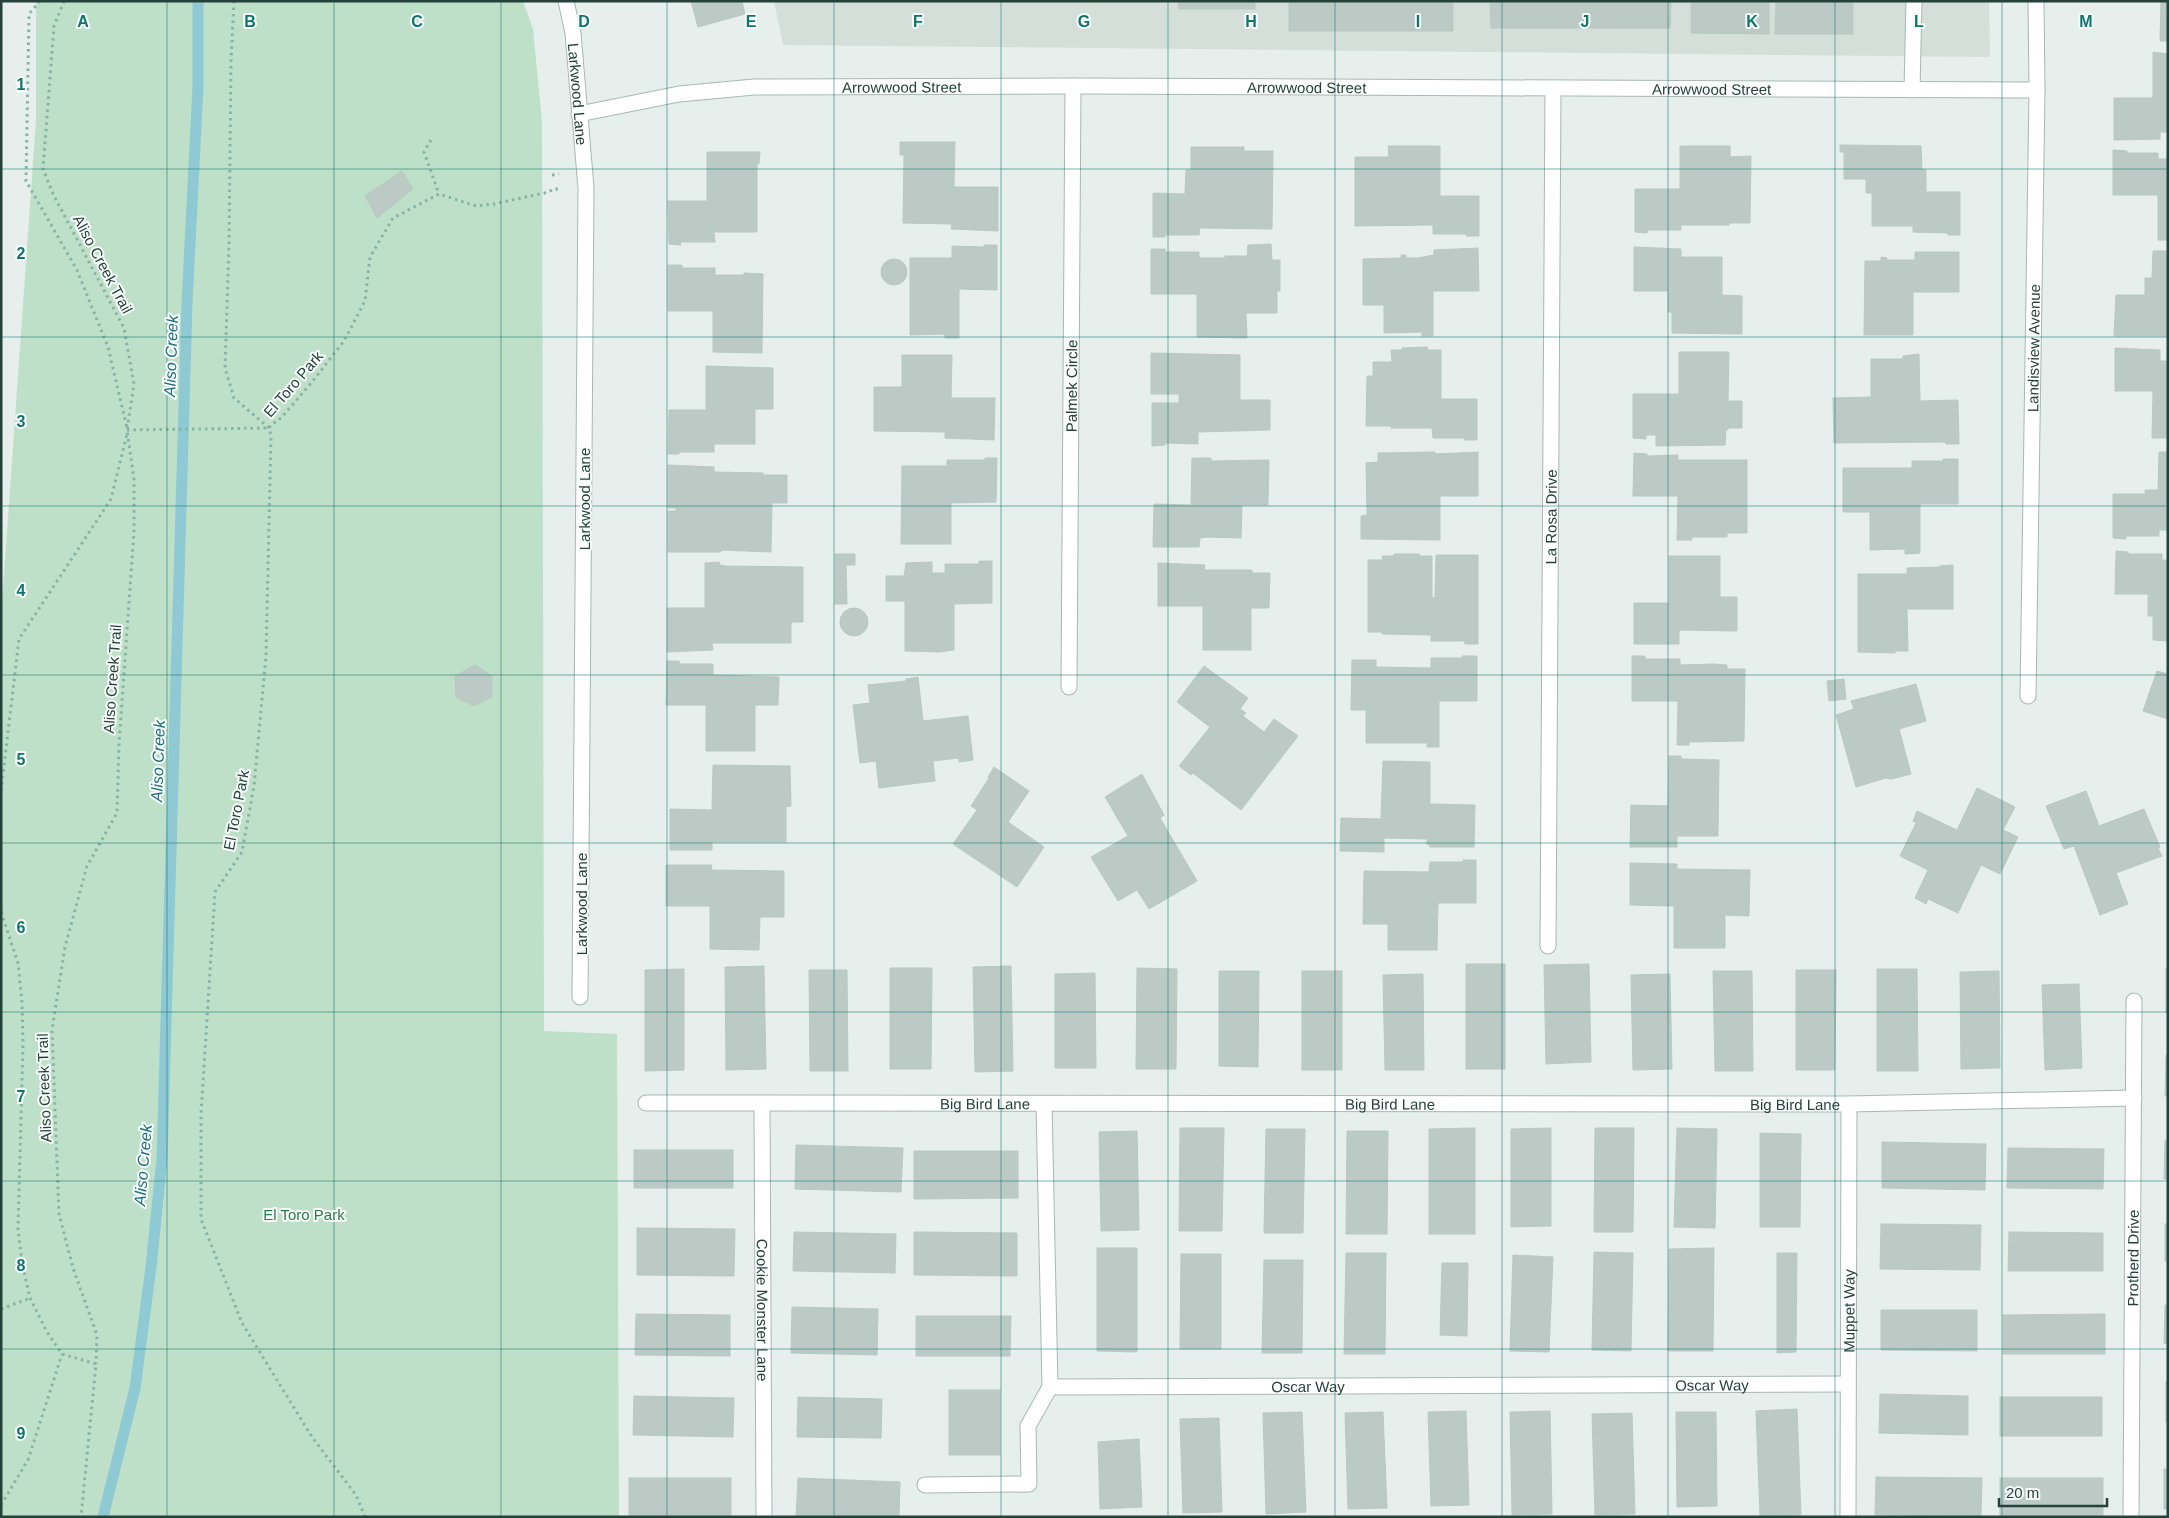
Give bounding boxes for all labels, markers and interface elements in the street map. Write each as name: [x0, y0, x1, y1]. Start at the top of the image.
text: A: [77, 13, 89, 30]
text: B: [244, 13, 256, 30]
text: C: [411, 13, 423, 30]
text: D: [578, 13, 590, 30]
text: E: [746, 13, 757, 30]
text: F: [913, 13, 923, 30]
text: G: [1078, 13, 1090, 30]
text: H: [1245, 13, 1257, 30]
text: I: [1416, 13, 1420, 30]
text: J: [1581, 13, 1589, 30]
text: K: [1746, 13, 1758, 30]
text: L: [1914, 13, 1924, 30]
text: M: [2079, 13, 2093, 30]
street label: Larkwood Lane: [565, 42, 591, 146]
text: 1: [17, 76, 26, 93]
street label: Arrowwood Street: [842, 78, 962, 95]
street label: Arrowwood Street: [1247, 78, 1367, 96]
street label: Arrowwood Street: [1652, 80, 1772, 97]
street label: Aliso Creek Trail: [70, 212, 136, 316]
text: 2: [17, 245, 26, 262]
street label: Landisview Avenue: [2024, 284, 2043, 412]
water label: Aliso Creek: [161, 314, 181, 398]
street label: Palmek Circle: [1062, 340, 1080, 432]
street label: El Toro Park: [260, 347, 326, 420]
text: 3: [17, 413, 26, 430]
street label: Larkwood Lane: [576, 448, 593, 550]
street label: La Rosa Drive: [1542, 469, 1559, 565]
text: 4: [17, 582, 26, 599]
street label: Aliso Creek Trail: [100, 624, 124, 734]
water label: Aliso Creek: [148, 719, 168, 803]
text: 5: [17, 751, 26, 768]
street label: El Toro Park: [220, 768, 252, 852]
street label: Larkwood Lane: [573, 853, 590, 955]
text: 6: [17, 919, 26, 936]
street label: Aliso Creek Trail: [34, 1033, 54, 1143]
text: 7: [17, 1088, 26, 1105]
street label: Big Bird Lane: [940, 1095, 1030, 1112]
street label: Big Bird Lane: [1345, 1095, 1435, 1112]
street label: Big Bird Lane: [1750, 1095, 1840, 1112]
water label: Aliso Creek: [131, 1123, 155, 1207]
park label: El Toro Park: [263, 1206, 345, 1223]
street label: Protherd Drive: [2124, 1210, 2141, 1306]
street label: Cookie Monster Lane: [754, 1239, 772, 1381]
text: 8: [17, 1257, 26, 1274]
street label: Muppet Way: [1840, 1269, 1857, 1353]
street label: Oscar Way: [1675, 1376, 1749, 1393]
street label: Oscar Way: [1271, 1377, 1345, 1395]
text: 9: [17, 1425, 26, 1442]
scale bar: [1999, 1476, 2106, 1508]
text: 20 m: [2006, 1484, 2039, 1501]

